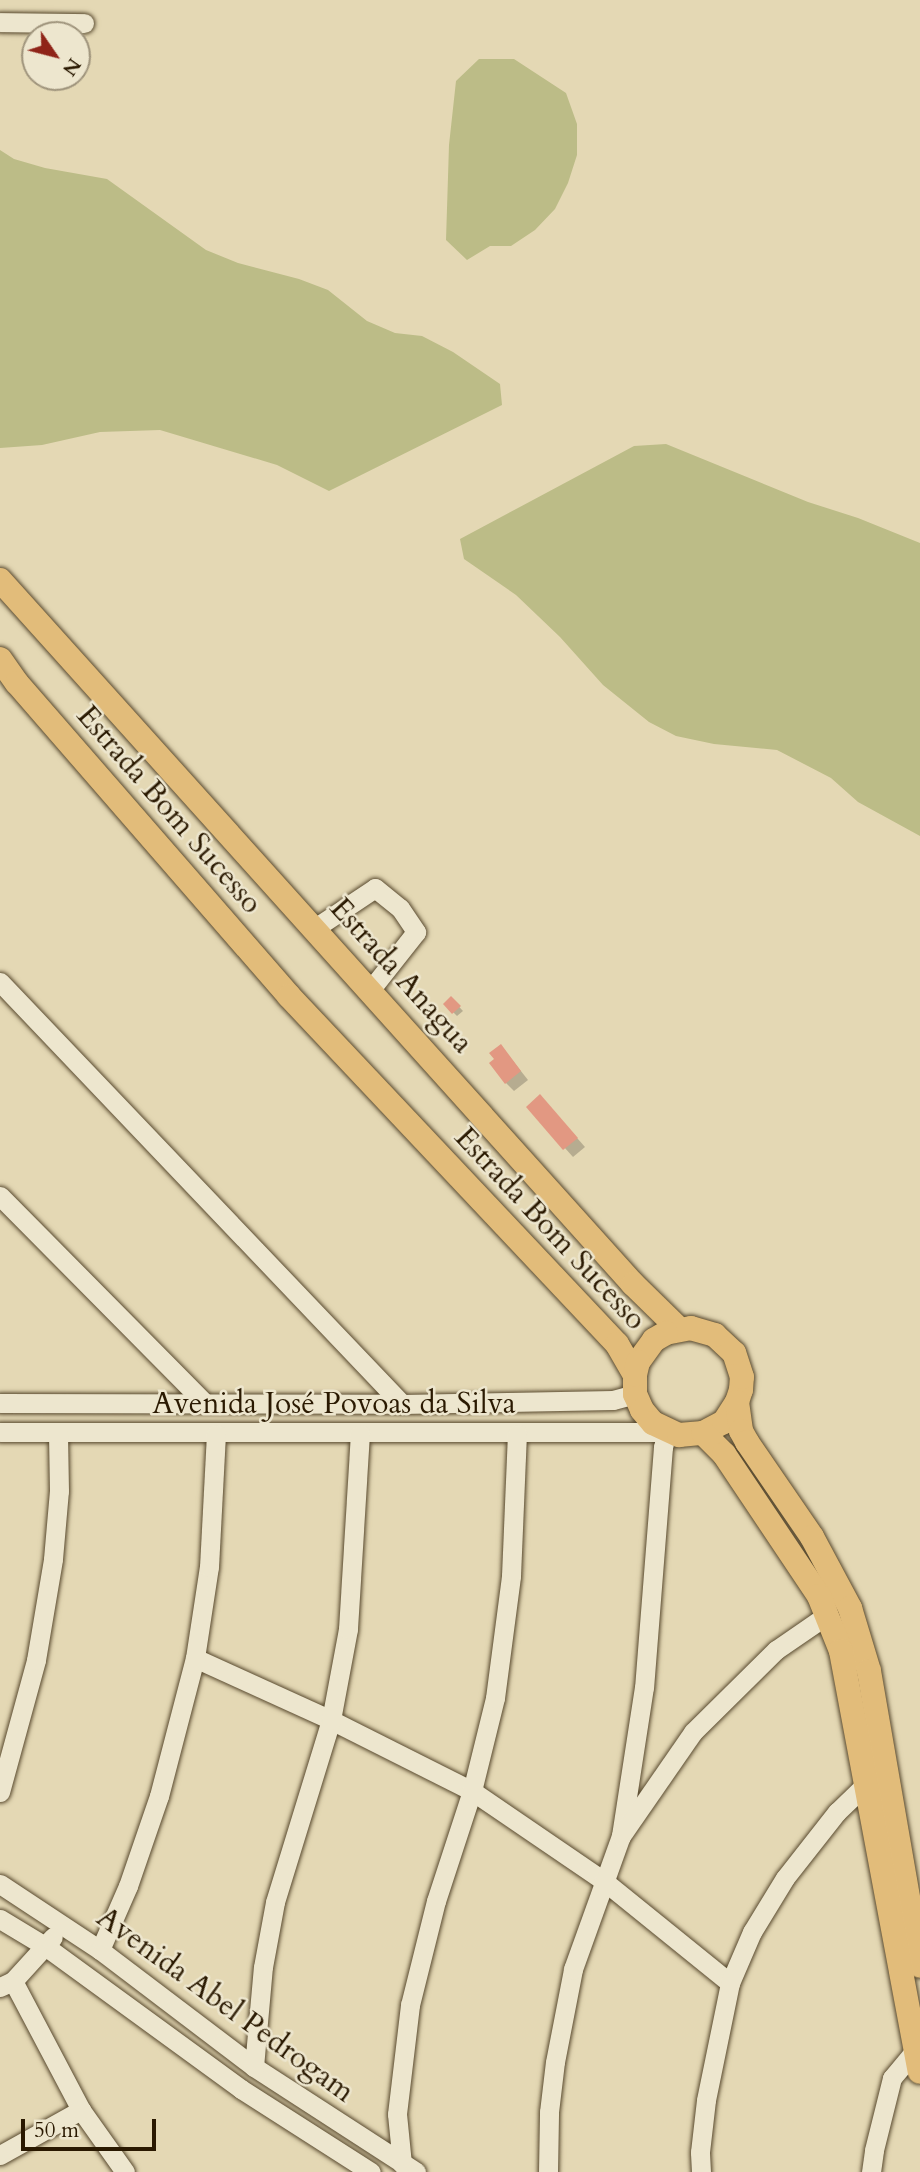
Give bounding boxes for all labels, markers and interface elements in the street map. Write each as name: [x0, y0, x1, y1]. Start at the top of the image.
north arrow: [21, 21, 91, 91]
text: N: [56, 53, 87, 81]
street label: Estrada Bom Sucesso: [69, 699, 269, 921]
street label: Estrada Anagua: [322, 891, 480, 1061]
street label: Estrada Bom Sucesso: [447, 1120, 653, 1338]
street label: Avenida José Povoas da Silva: [152, 1386, 516, 1422]
street label: Avenida Abel Pedrogam: [89, 1900, 361, 2110]
scale bar: [24, 2106, 159, 2150]
text: 50 m: [34, 2116, 79, 2145]

